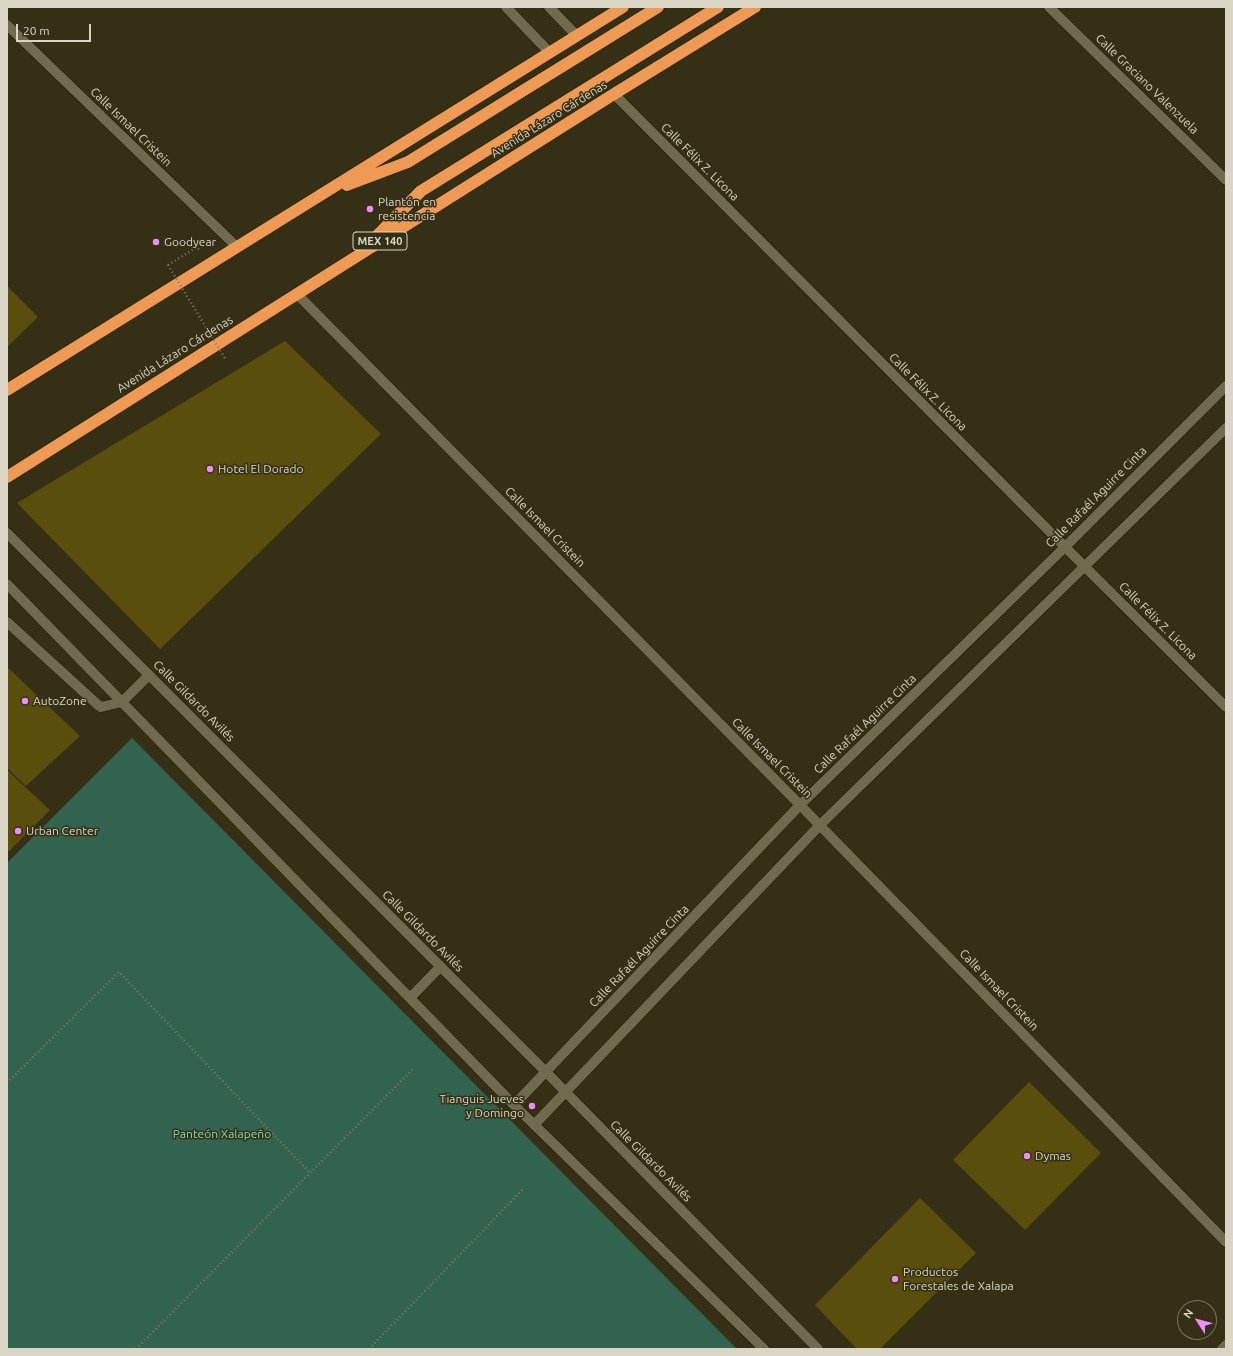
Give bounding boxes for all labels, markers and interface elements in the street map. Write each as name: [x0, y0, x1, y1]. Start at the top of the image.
scale bar: [18, 16, 93, 42]
text: 20 m: [23, 24, 50, 37]
street label: Calle Graciano Valenzuela: [1092, 31, 1202, 137]
street label: Avenida Lázaro Cárdenas: [488, 77, 610, 161]
street label: Calle Ismael Cristein: [87, 84, 175, 170]
street label: Calle Félix Z. Licona: [658, 120, 742, 204]
place label: Plantón en resistencia: [378, 195, 436, 223]
marker: Plantón en resistencia: [365, 204, 375, 214]
road number: MEX 140: [353, 232, 407, 250]
place label: Goodyear: [164, 235, 216, 249]
marker: Goodyear: [151, 237, 161, 247]
street label: Avenida Lázaro Cárdenas: [114, 312, 236, 396]
street label: Calle Félix Z. Licona: [886, 350, 970, 434]
street label: Calle Rafaél Aguirre Cinta: [1042, 443, 1150, 551]
place label: Hotel El Dorado: [218, 462, 303, 476]
marker: Hotel El Dorado: [205, 464, 215, 474]
street label: Calle Ismael Cristein: [502, 484, 588, 570]
street label: Calle Félix Z. Licona: [1116, 579, 1200, 663]
street label: Calle Gildardo Avilés: [150, 657, 238, 745]
street label: Calle Rafaél Aguirre Cinta: [811, 671, 919, 777]
place label: AutoZone: [33, 694, 87, 708]
marker: AutoZone: [20, 696, 30, 706]
street label: Calle Ismael Cristein: [729, 715, 815, 801]
place label: Urban Center: [26, 824, 98, 838]
marker: Urban Center: [13, 826, 23, 836]
street label: Calle Gildardo Avilés: [379, 887, 467, 975]
street label: Calle Rafaél Aguirre Cinta: [586, 902, 692, 1010]
street label: Calle Ismael Cristein: [956, 946, 1042, 1034]
place label: Tianguis Jueves y Domingo: [439, 1092, 524, 1120]
marker: Tianguis Jueves y Domingo: [527, 1101, 537, 1111]
street label: Calle Gildardo Avilés: [607, 1117, 695, 1205]
park label: Panteón Xalapeño: [173, 1127, 271, 1141]
place label: Dymas: [1035, 1149, 1071, 1163]
marker: Dymas: [1022, 1151, 1032, 1161]
place label: Productos Forestales de Xalapa: [903, 1265, 1014, 1293]
marker: Productos Forestales de Xalapa: [890, 1274, 900, 1284]
north arrow: [1177, 1300, 1217, 1340]
text: N: [1181, 1307, 1195, 1320]

